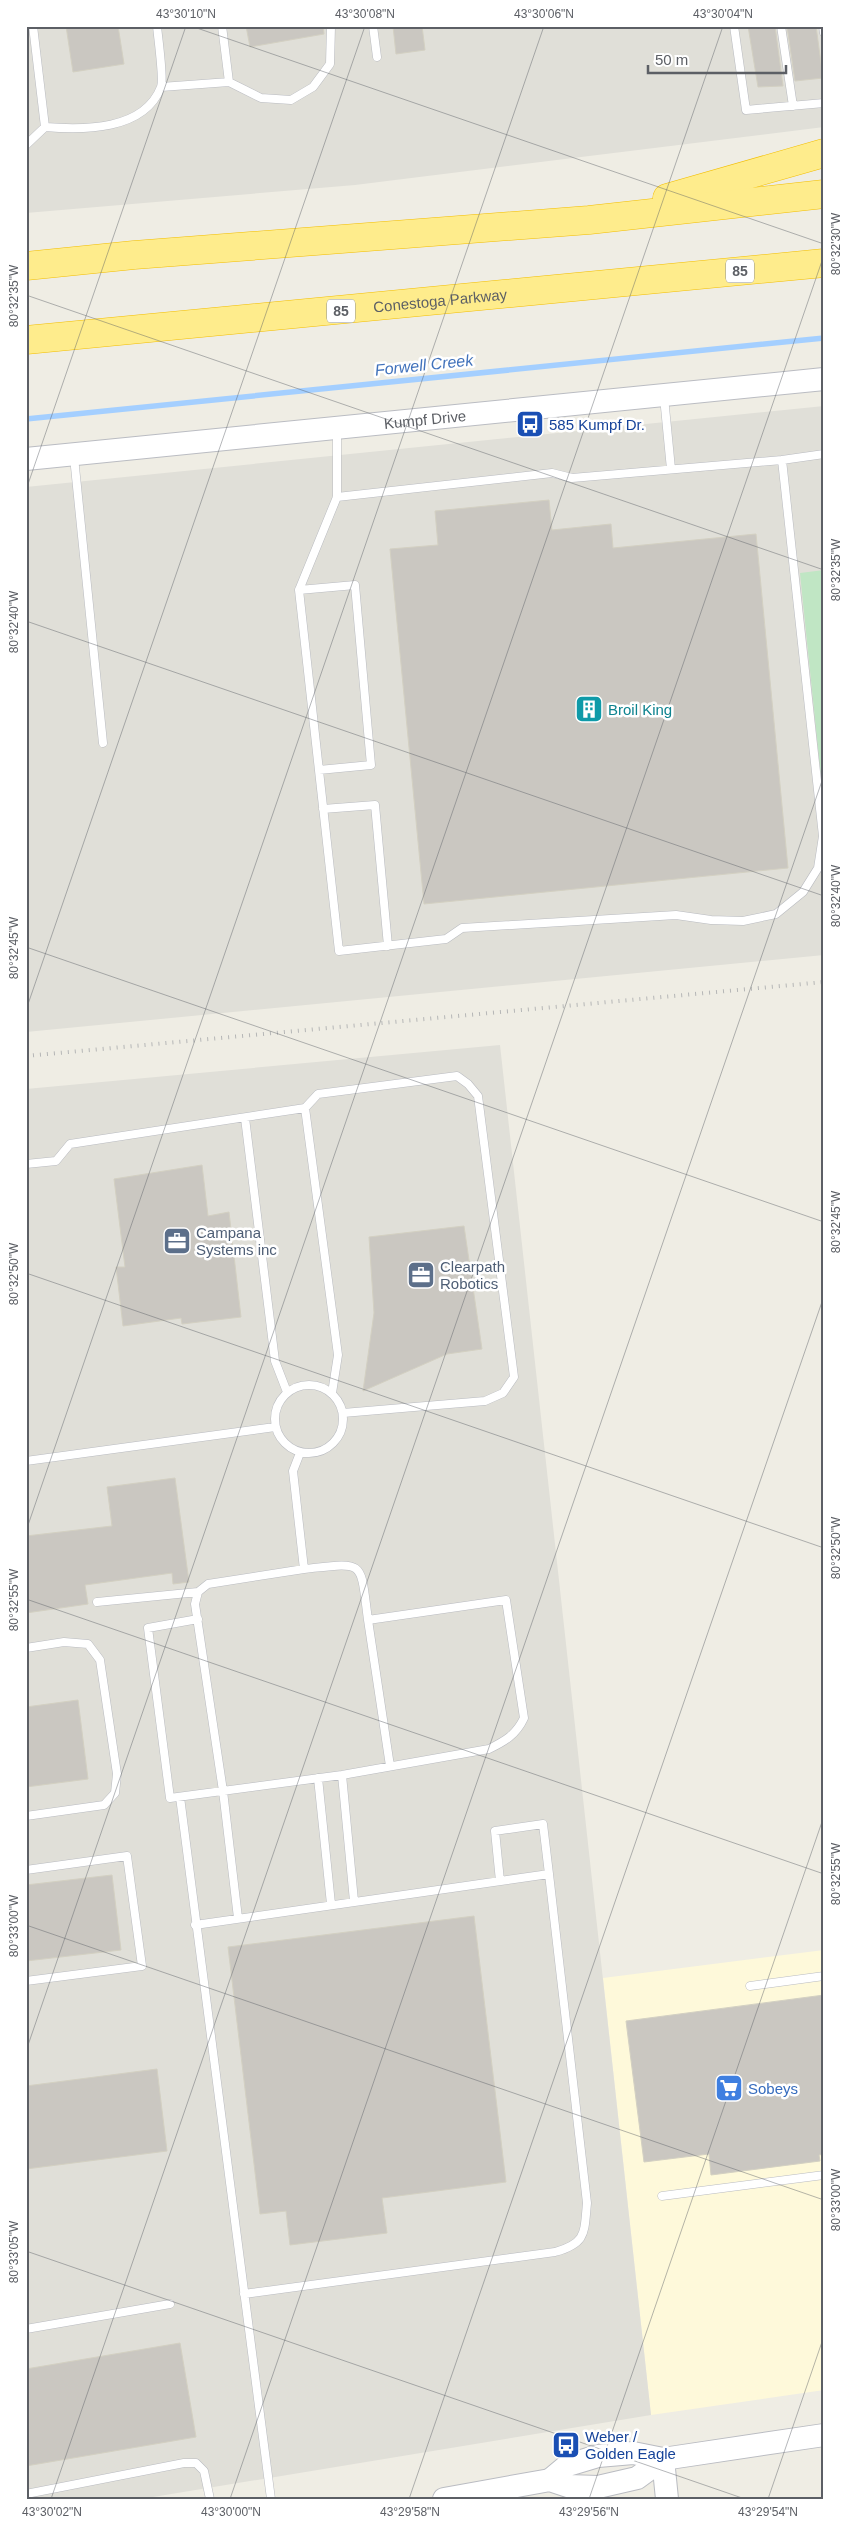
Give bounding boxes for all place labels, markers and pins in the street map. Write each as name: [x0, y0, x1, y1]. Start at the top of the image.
bus stop icon: 585 Kumpf Dr.: [515, 409, 545, 439]
place label: 585 Kumpf Dr.: [549, 416, 645, 433]
building icon: Broil King: [574, 694, 604, 724]
place label: Broil King: [608, 701, 672, 718]
place label: Campana Systems inc: [196, 1224, 277, 1258]
office icon: Campana Systems inc: [162, 1226, 192, 1256]
place label: Clearpath Robotics: [440, 1258, 505, 1292]
office icon: Clearpath Robotics: [406, 1260, 436, 1290]
supermarket icon: Sobeys: [714, 2073, 744, 2103]
place label: Sobeys: [748, 2080, 798, 2097]
place label: Weber / Golden Eagle: [585, 2428, 676, 2462]
bus stop icon: Weber / Golden Eagle: [551, 2430, 581, 2460]

